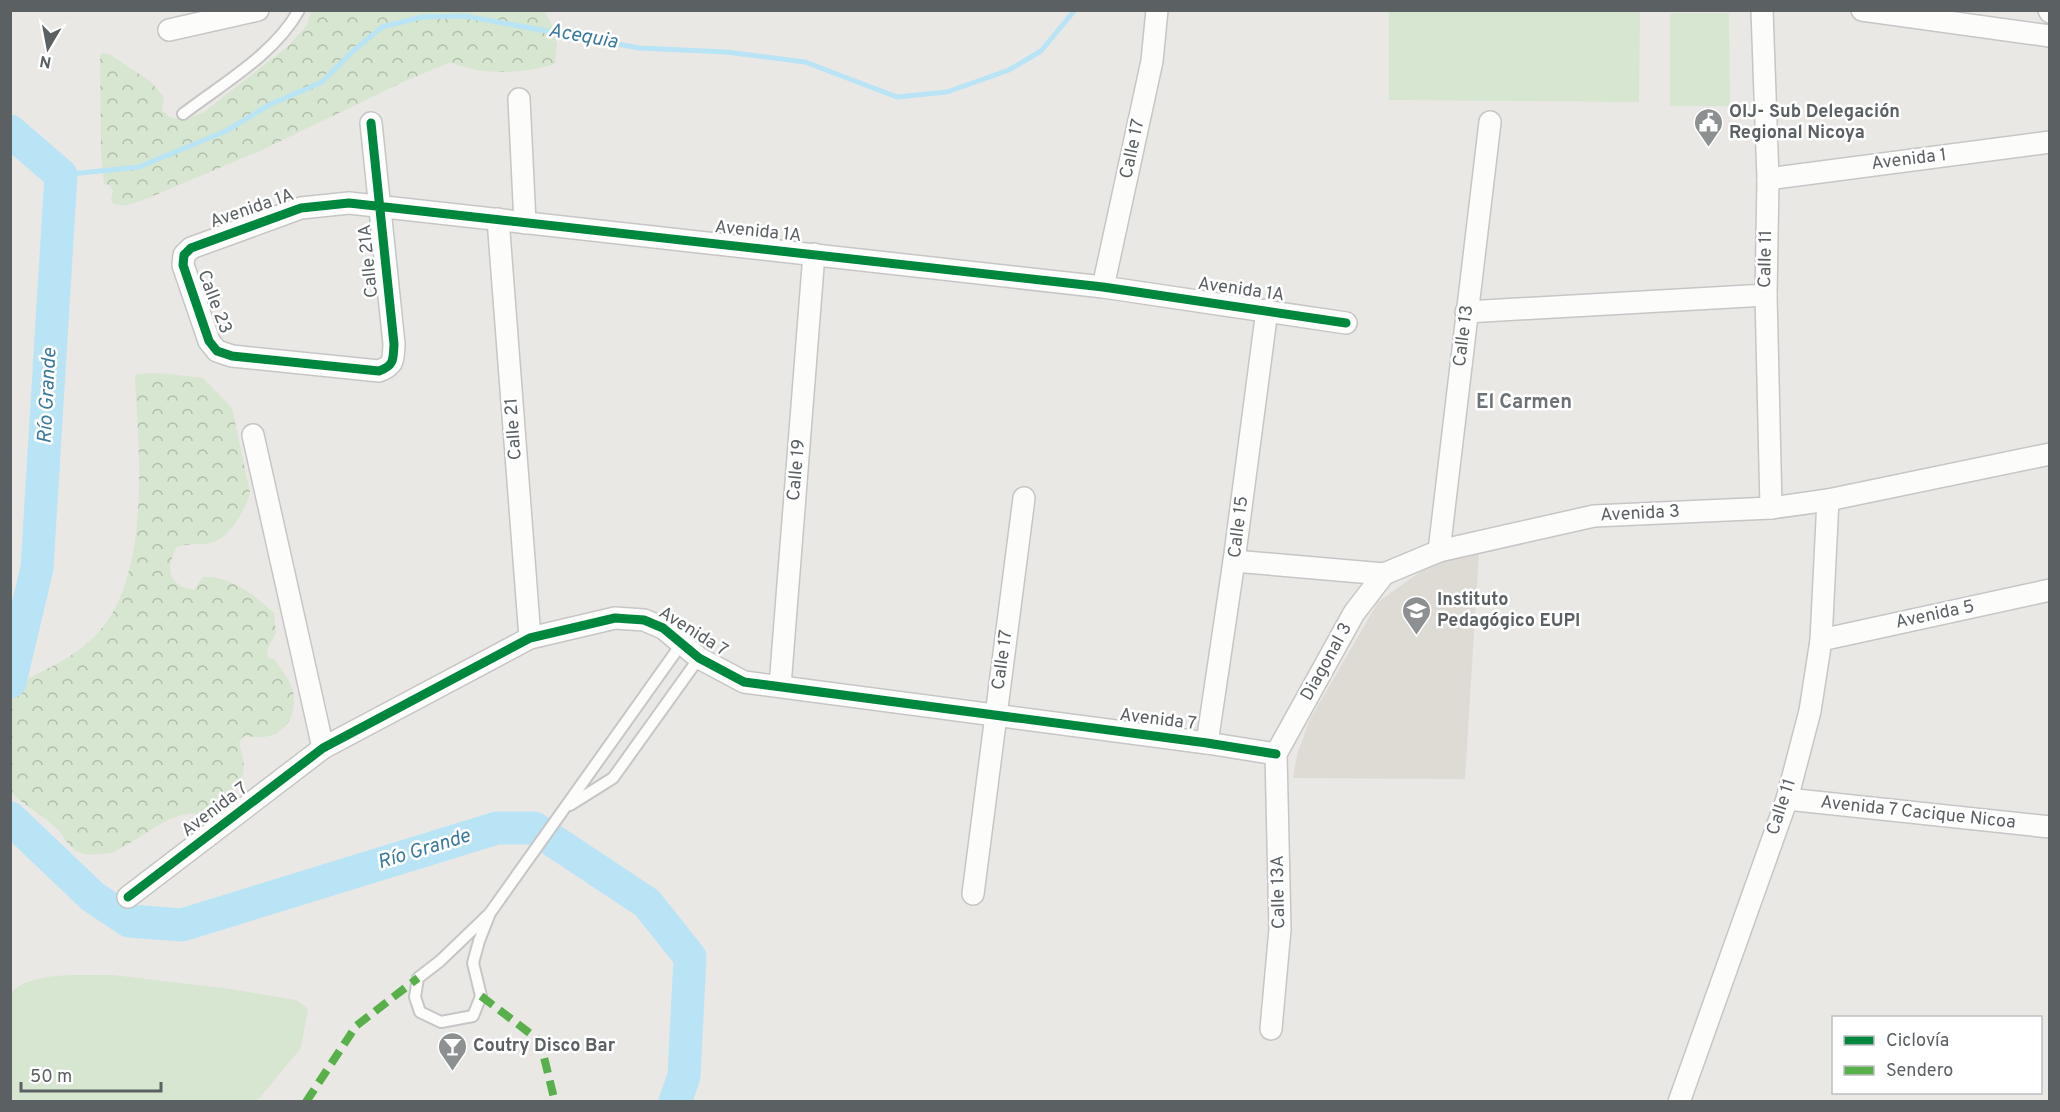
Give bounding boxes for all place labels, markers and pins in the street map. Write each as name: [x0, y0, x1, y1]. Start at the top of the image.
place label: OIJ- Sub Delegación Regional Nicoya: [1729, 101, 1900, 145]
public building icon: OIJ- Sub Delegación Regional Nicoya: [1692, 106, 1724, 148]
place label: Instituto Pedagógico EUPI: [1437, 589, 1580, 633]
school or university icon: Instituto Pedagógico EUPI: [1400, 594, 1432, 636]
bar icon: Coutry Disco Bar: [436, 1030, 468, 1072]
place label: Coutry Disco Bar: [473, 1035, 616, 1058]

